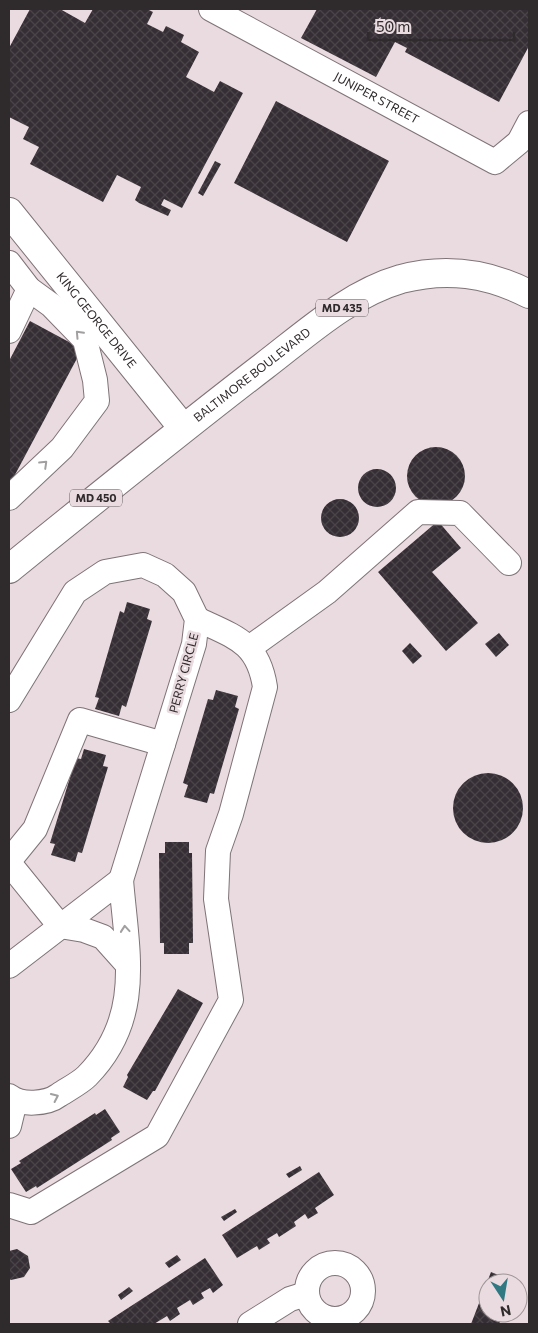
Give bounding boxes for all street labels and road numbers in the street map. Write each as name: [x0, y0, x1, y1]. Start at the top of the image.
street label: JUNIPER STREET: [332, 69, 422, 126]
street label: KING GEORGE DRIVE: [54, 269, 140, 370]
road number: MD 435: [316, 300, 368, 316]
street label: BALTIMORE BOULEVARD: [190, 324, 313, 424]
road number: MD 450: [70, 489, 122, 506]
street label: PERRY CIRCLE: [166, 631, 200, 714]

